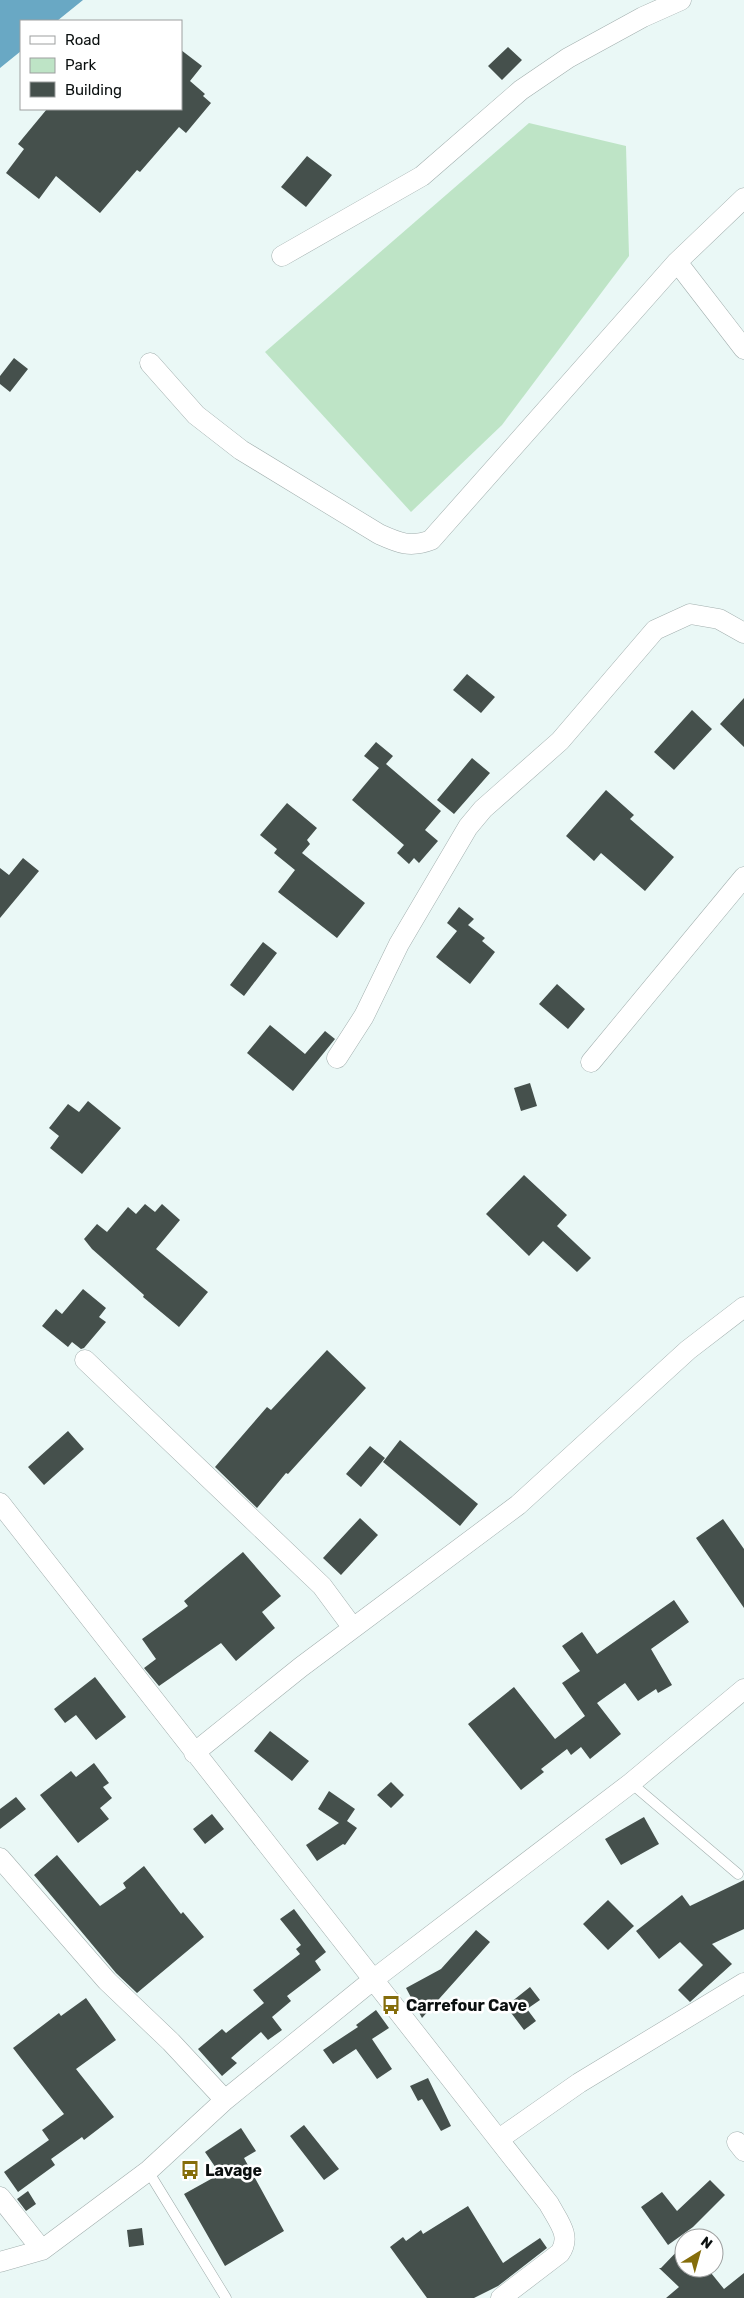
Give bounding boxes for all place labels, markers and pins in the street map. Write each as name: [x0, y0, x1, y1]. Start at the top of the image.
bus stop icon: Carrefour Cave: [380, 1994, 402, 2016]
place label: Carrefour Cave: [406, 1996, 527, 2015]
bus stop icon: Lavage: [179, 2159, 201, 2181]
place label: Lavage: [205, 2161, 262, 2180]

